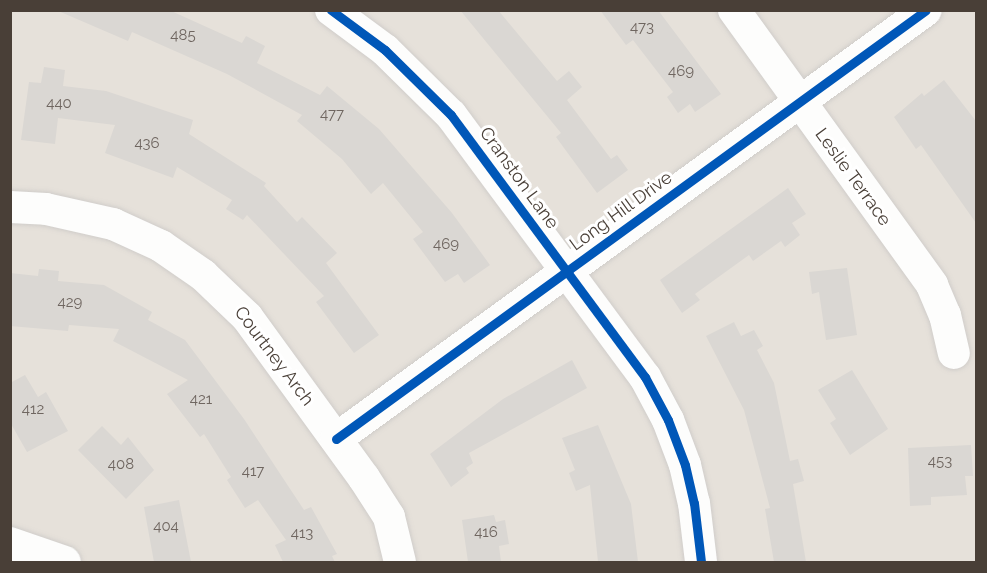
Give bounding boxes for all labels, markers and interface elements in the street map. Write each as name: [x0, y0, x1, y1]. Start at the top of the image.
house number: 473: [630, 19, 654, 37]
house number: 485: [170, 27, 196, 45]
house number: 469: [668, 63, 694, 81]
house number: 440: [46, 95, 72, 113]
house number: 477: [320, 106, 344, 124]
street label: Cranston Lane: [475, 123, 563, 233]
street label: Leslie Terrace: [810, 124, 896, 230]
house number: 436: [134, 135, 160, 153]
street label: Long Hill Drive: [565, 166, 677, 256]
house number: 469: [433, 236, 459, 254]
house number: 429: [58, 294, 82, 312]
street label: Courtney Arch: [229, 302, 319, 410]
house number: 421: [190, 391, 212, 409]
house number: 412: [22, 401, 44, 419]
house number: 453: [928, 453, 952, 471]
house number: 408: [108, 456, 134, 474]
house number: 417: [242, 463, 264, 481]
house number: 404: [153, 518, 179, 536]
house number: 416: [474, 524, 498, 542]
house number: 413: [291, 525, 313, 543]

